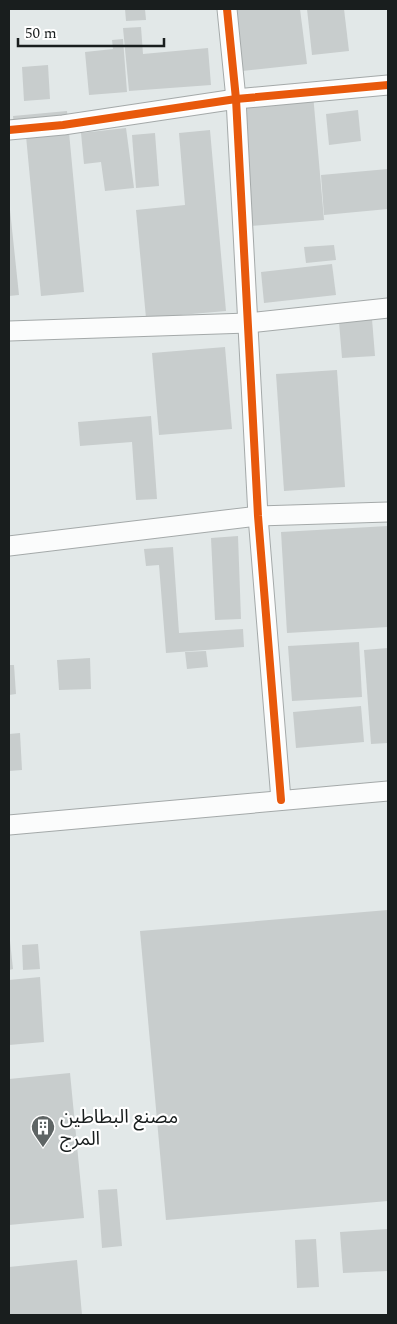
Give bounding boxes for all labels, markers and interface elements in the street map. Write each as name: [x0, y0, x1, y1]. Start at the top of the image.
scale bar: [18, 15, 164, 47]
text: 50 m: [25, 22, 57, 45]
place label: مصنع البطاطين المرج: [60, 1103, 178, 1154]
building icon: مصنع البطاطين المرج: [30, 1114, 56, 1148]

